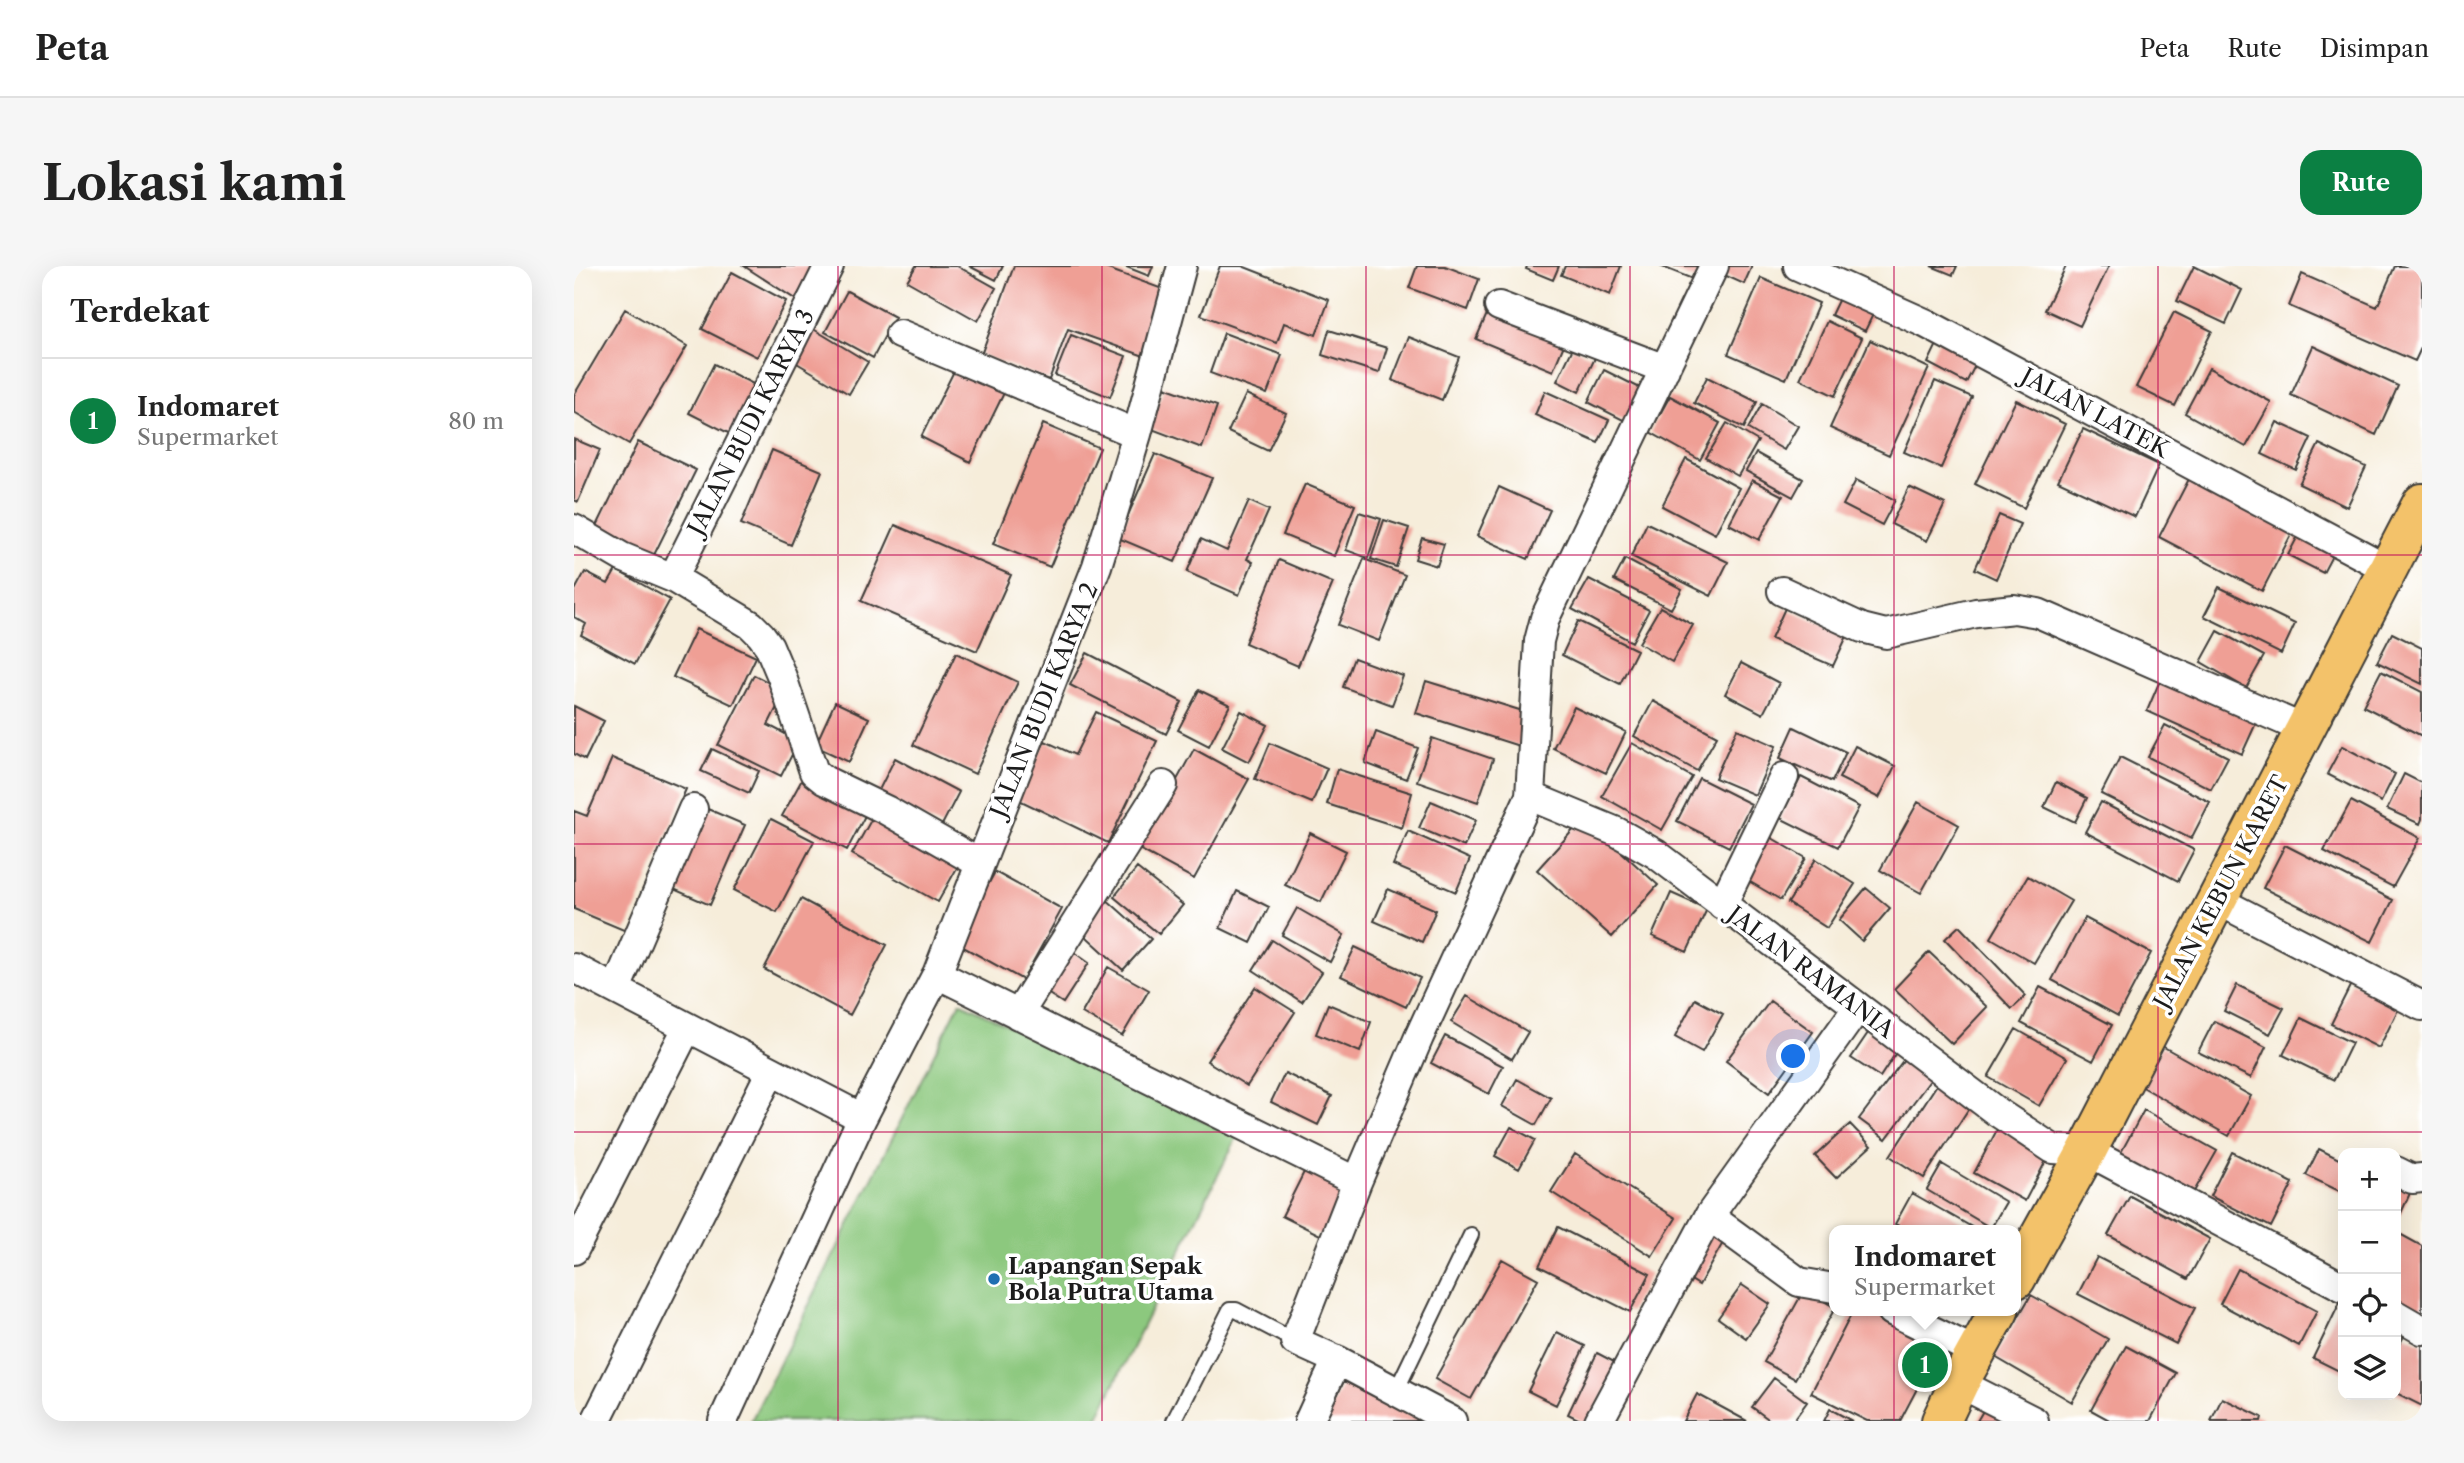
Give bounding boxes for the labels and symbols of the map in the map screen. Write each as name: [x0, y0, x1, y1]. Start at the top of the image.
street label: JALAN BUDI KARYA 3: [680, 304, 820, 542]
street label: JALAN LATEK: [2013, 361, 2175, 464]
street label: JALAN BUDI KARYA 2: [983, 579, 1104, 824]
street label: JALAN KEBUN KARET: [2146, 770, 2295, 1016]
street label: JALAN RAMANIA: [1720, 898, 1901, 1044]
your location: [1776, 1039, 1810, 1073]
place label: Lapangan Sepak Bola Putra Utama: [1008, 1252, 1214, 1306]
marker: Lapangan Sepak Bola Putra Utama: [986, 1271, 1002, 1287]
pin: 1: [1902, 1339, 1948, 1391]

